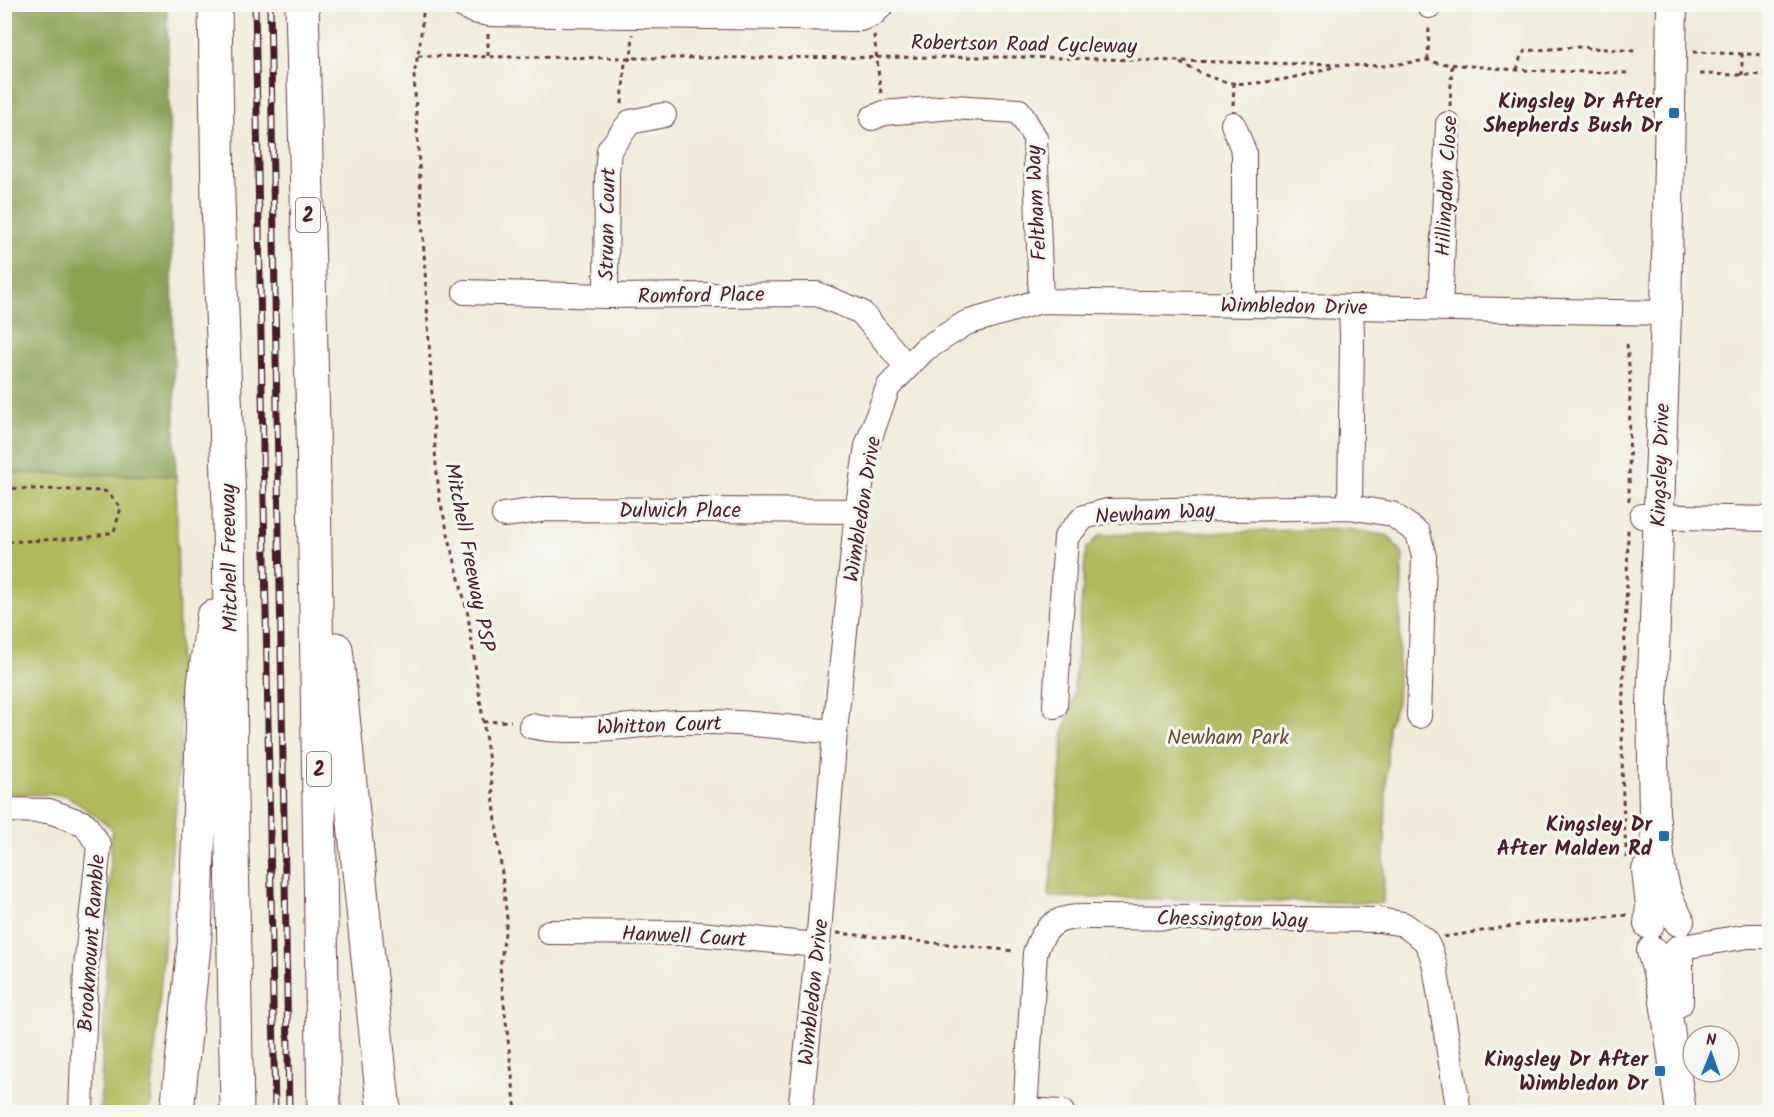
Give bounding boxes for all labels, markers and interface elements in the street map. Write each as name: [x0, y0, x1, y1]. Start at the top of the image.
street label: Robertson Road Cycleway: [911, 27, 1137, 64]
place label: Kingsley Dr After Shepherds Bush Dr: [1484, 86, 1663, 143]
marker: Kingsley Dr After Shepherds Bush Dr: [1667, 106, 1681, 120]
street label: Hillingdon Close: [1427, 114, 1468, 257]
street label: Feltham Way: [1018, 144, 1057, 262]
street label: Struan Court: [591, 166, 626, 281]
road number: 2: [296, 198, 320, 232]
street label: Romford Place: [637, 279, 765, 314]
street label: Wimbledon Drive: [1220, 290, 1368, 325]
street label: Kingsley Drive: [1643, 402, 1680, 528]
street label: Wimbledon Drive: [836, 433, 891, 584]
street label: Mitchell Freeway PSP: [434, 460, 503, 655]
street label: Mitchell Freeway: [213, 483, 248, 633]
street label: Dulwich Place: [619, 495, 742, 528]
street label: Newham Way: [1094, 495, 1216, 534]
street label: Whitton Court: [596, 708, 723, 745]
park label: Newham Park: [1167, 722, 1289, 755]
road number: 2: [307, 752, 331, 786]
place label: Kingsley Dr After Malden Rd: [1497, 809, 1653, 866]
marker: Kingsley Dr After Malden Rd: [1657, 829, 1671, 843]
street label: Brookmount Ramble: [70, 853, 115, 1033]
street label: Chessington Way: [1156, 903, 1308, 938]
street label: Wimbledon Drive: [790, 917, 839, 1067]
street label: Hanwell Court: [621, 918, 748, 957]
north arrow: [1681, 1024, 1741, 1084]
text: N: [1706, 1028, 1717, 1053]
place label: Kingsley Dr After Wimbledon Dr: [1484, 1044, 1649, 1101]
marker: Kingsley Dr After Wimbledon Dr: [1653, 1064, 1667, 1078]

